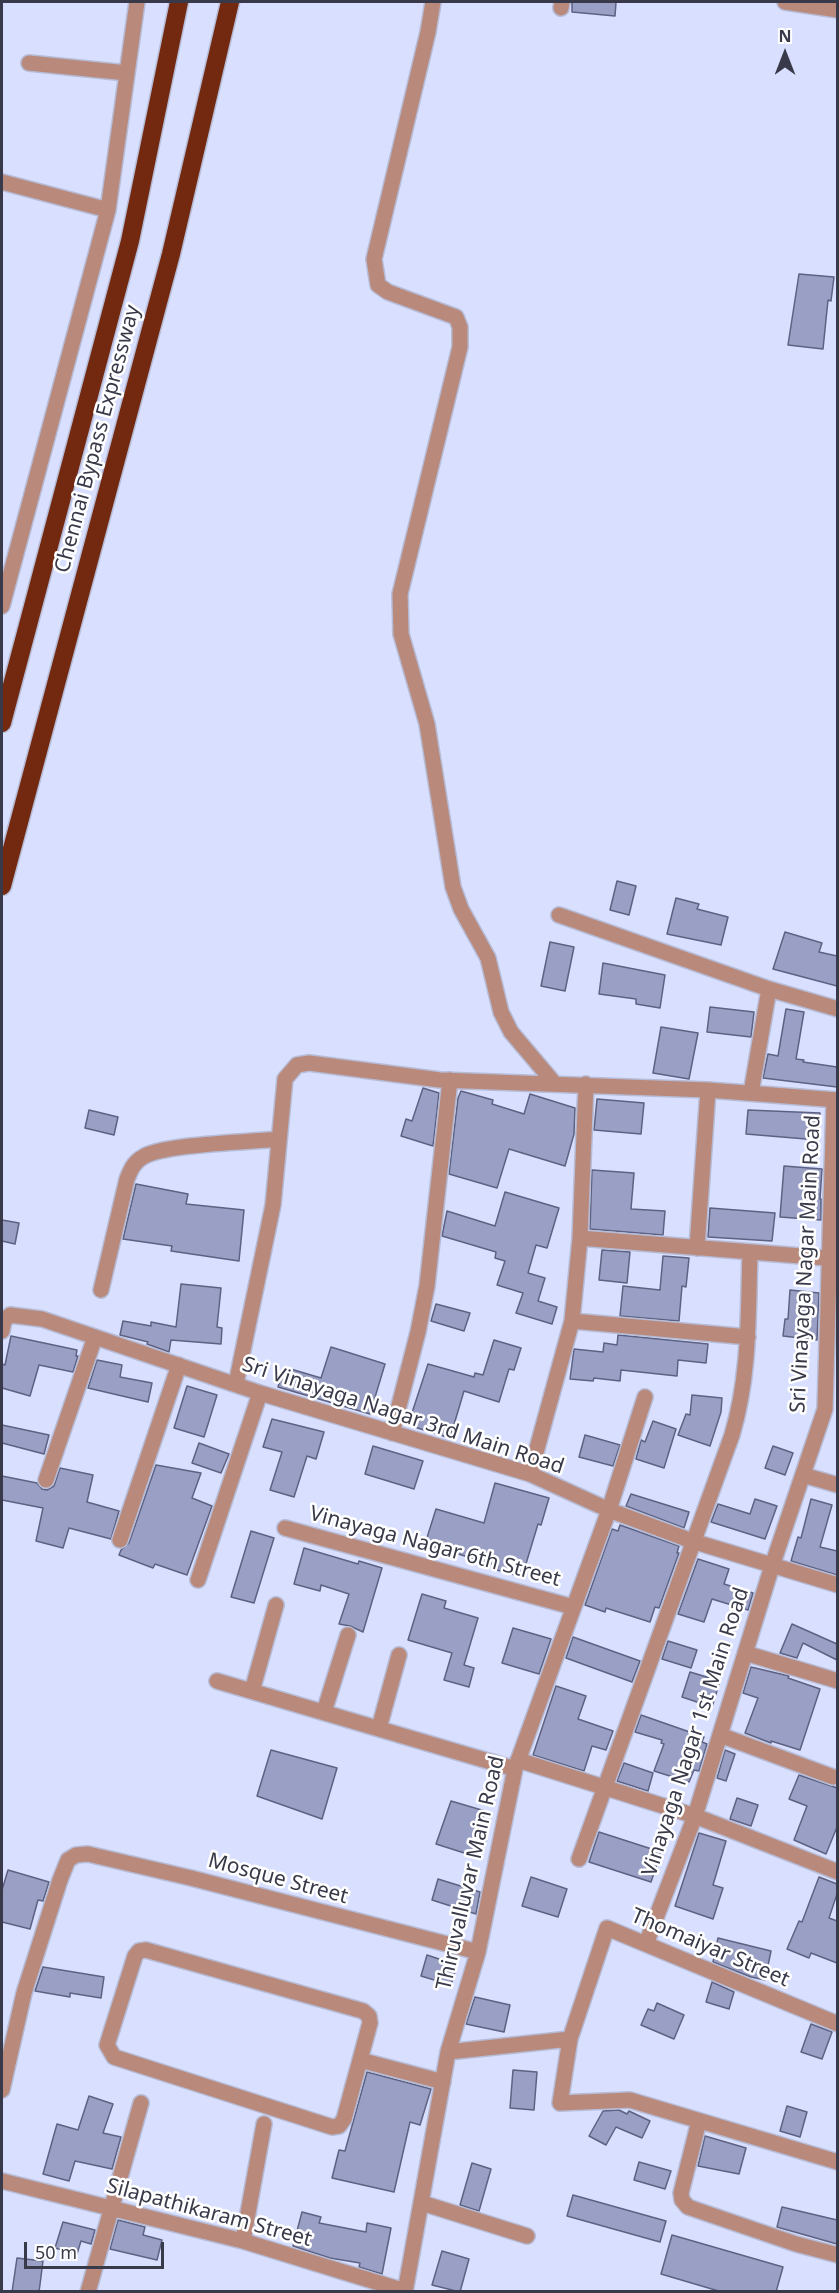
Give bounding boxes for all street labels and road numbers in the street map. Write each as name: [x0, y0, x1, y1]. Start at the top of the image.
street label: Chennai Bypass Expressway: [50, 302, 146, 576]
street label: Sri Vinayaga Nagar Main Road: [786, 1114, 826, 1414]
street label: Sri Vinayaga Nagar 3rd Main Road: [239, 1352, 567, 1480]
street label: Vinayaga Nagar 6th Street: [307, 1501, 563, 1593]
street label: Vinayaga Nagar 1st Main Road: [637, 1584, 755, 1880]
street label: Thiruvalluvar Main Road: [432, 1753, 510, 1993]
street label: Mosque Street: [205, 1848, 351, 1910]
street label: Thomaiyar Street: [627, 1903, 793, 1993]
street label: Silapathikaram Street: [104, 2173, 314, 2253]

